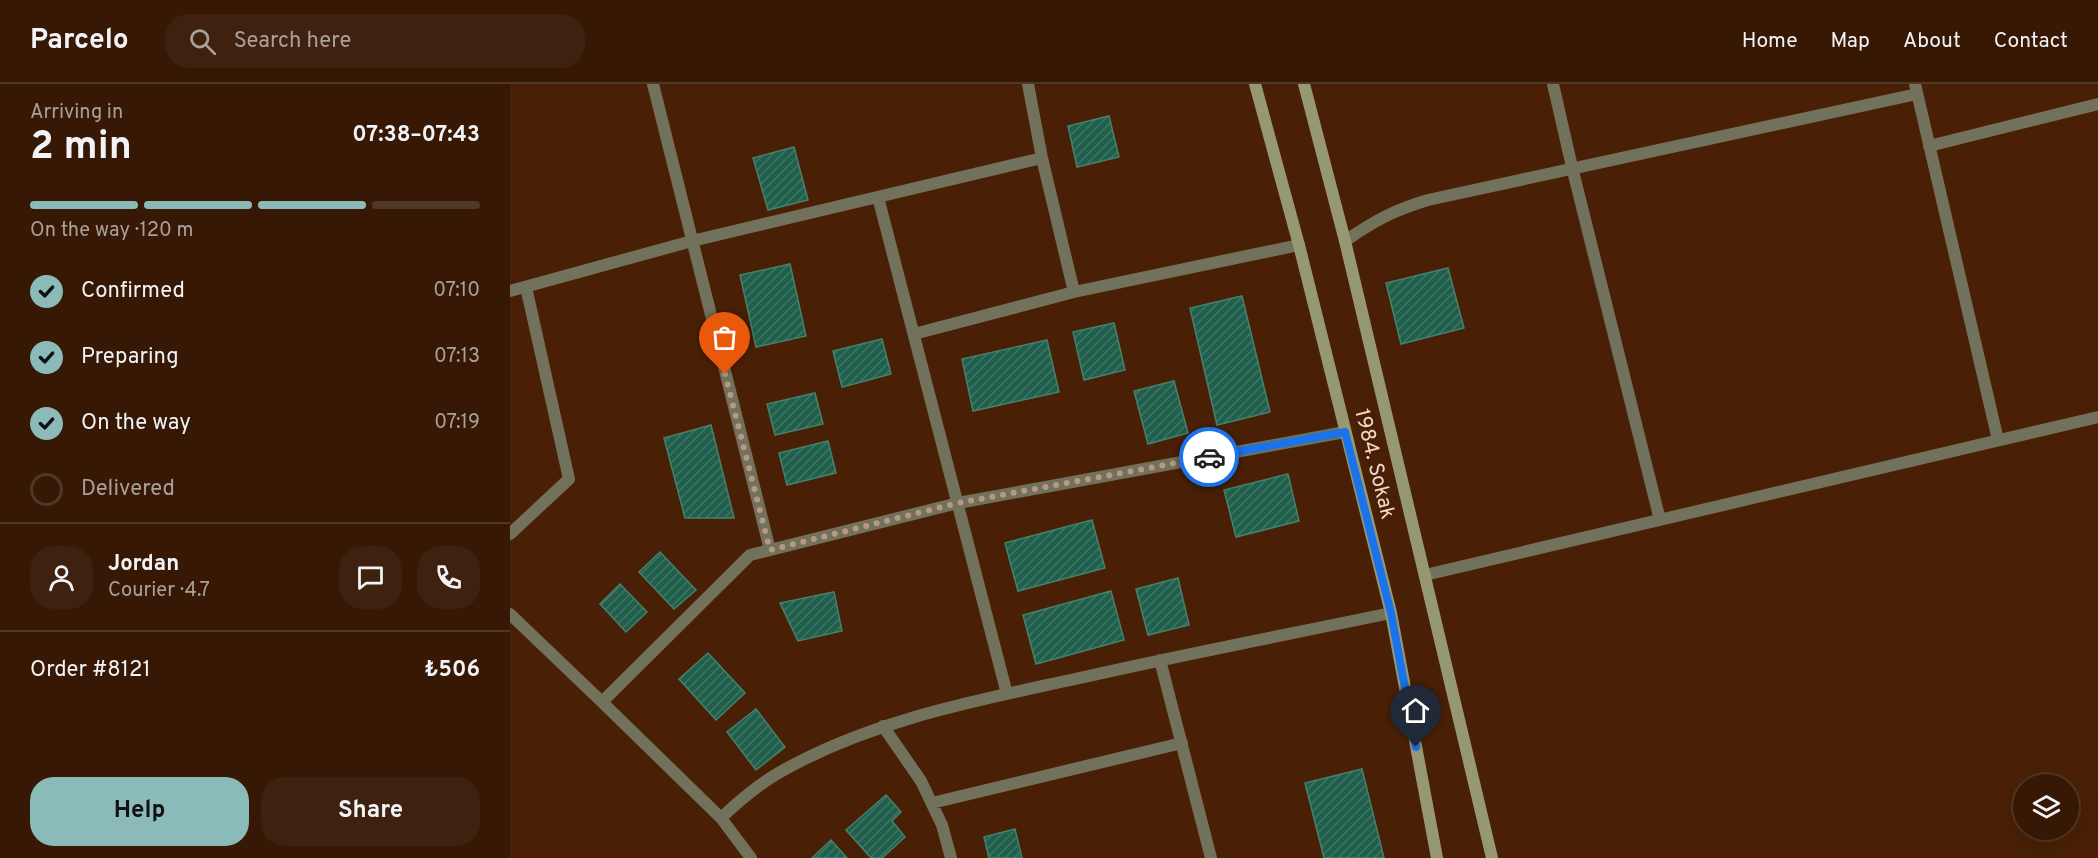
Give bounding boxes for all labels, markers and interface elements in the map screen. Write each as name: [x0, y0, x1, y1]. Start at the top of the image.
search box: [165, 14, 585, 68]
text: Parcelo: [30, 23, 129, 59]
icon: search: [186, 25, 219, 58]
text: Search here: [234, 28, 351, 55]
text: Home: [1742, 28, 1798, 55]
text: Map: [1831, 28, 1870, 55]
text: About: [1903, 28, 1961, 55]
text: Contact: [1994, 28, 2068, 55]
text: Arriving in: [30, 100, 123, 126]
text: 07:38–07:43: [352, 122, 480, 149]
text: 2 min: [30, 124, 132, 173]
text: On the way · 120 m: [30, 218, 194, 244]
icon: check: [30, 275, 63, 308]
text: Confirmed: [81, 278, 185, 305]
text: 07:10: [433, 278, 480, 304]
pin: [699, 312, 750, 374]
icon: bag: [708, 321, 741, 354]
icon: check: [30, 341, 63, 374]
text: Preparing: [81, 344, 179, 371]
text: 07:13: [434, 344, 480, 370]
street label: 1984. Sokak: [1347, 406, 1401, 522]
icon: check: [30, 407, 63, 440]
text: On the way: [81, 410, 191, 437]
text: 07:19: [434, 410, 480, 436]
courier: [1179, 427, 1239, 487]
icon: car: [1193, 441, 1226, 474]
text: Delivered: [81, 476, 175, 503]
button: person: [30, 546, 93, 609]
button: chat: [339, 546, 402, 609]
button: phone: [417, 546, 480, 609]
text: Jordan: [108, 551, 179, 578]
text: Courier · 4.7: [108, 578, 210, 604]
text: Order #8121: [30, 657, 151, 684]
text: ₺506: [424, 657, 480, 684]
pin: [1390, 685, 1441, 747]
icon: home: [1399, 694, 1432, 727]
map controls: [2013, 774, 2079, 840]
button: layers: [2013, 774, 2079, 840]
button: Help: [30, 777, 249, 846]
button: Share: [261, 777, 480, 846]

